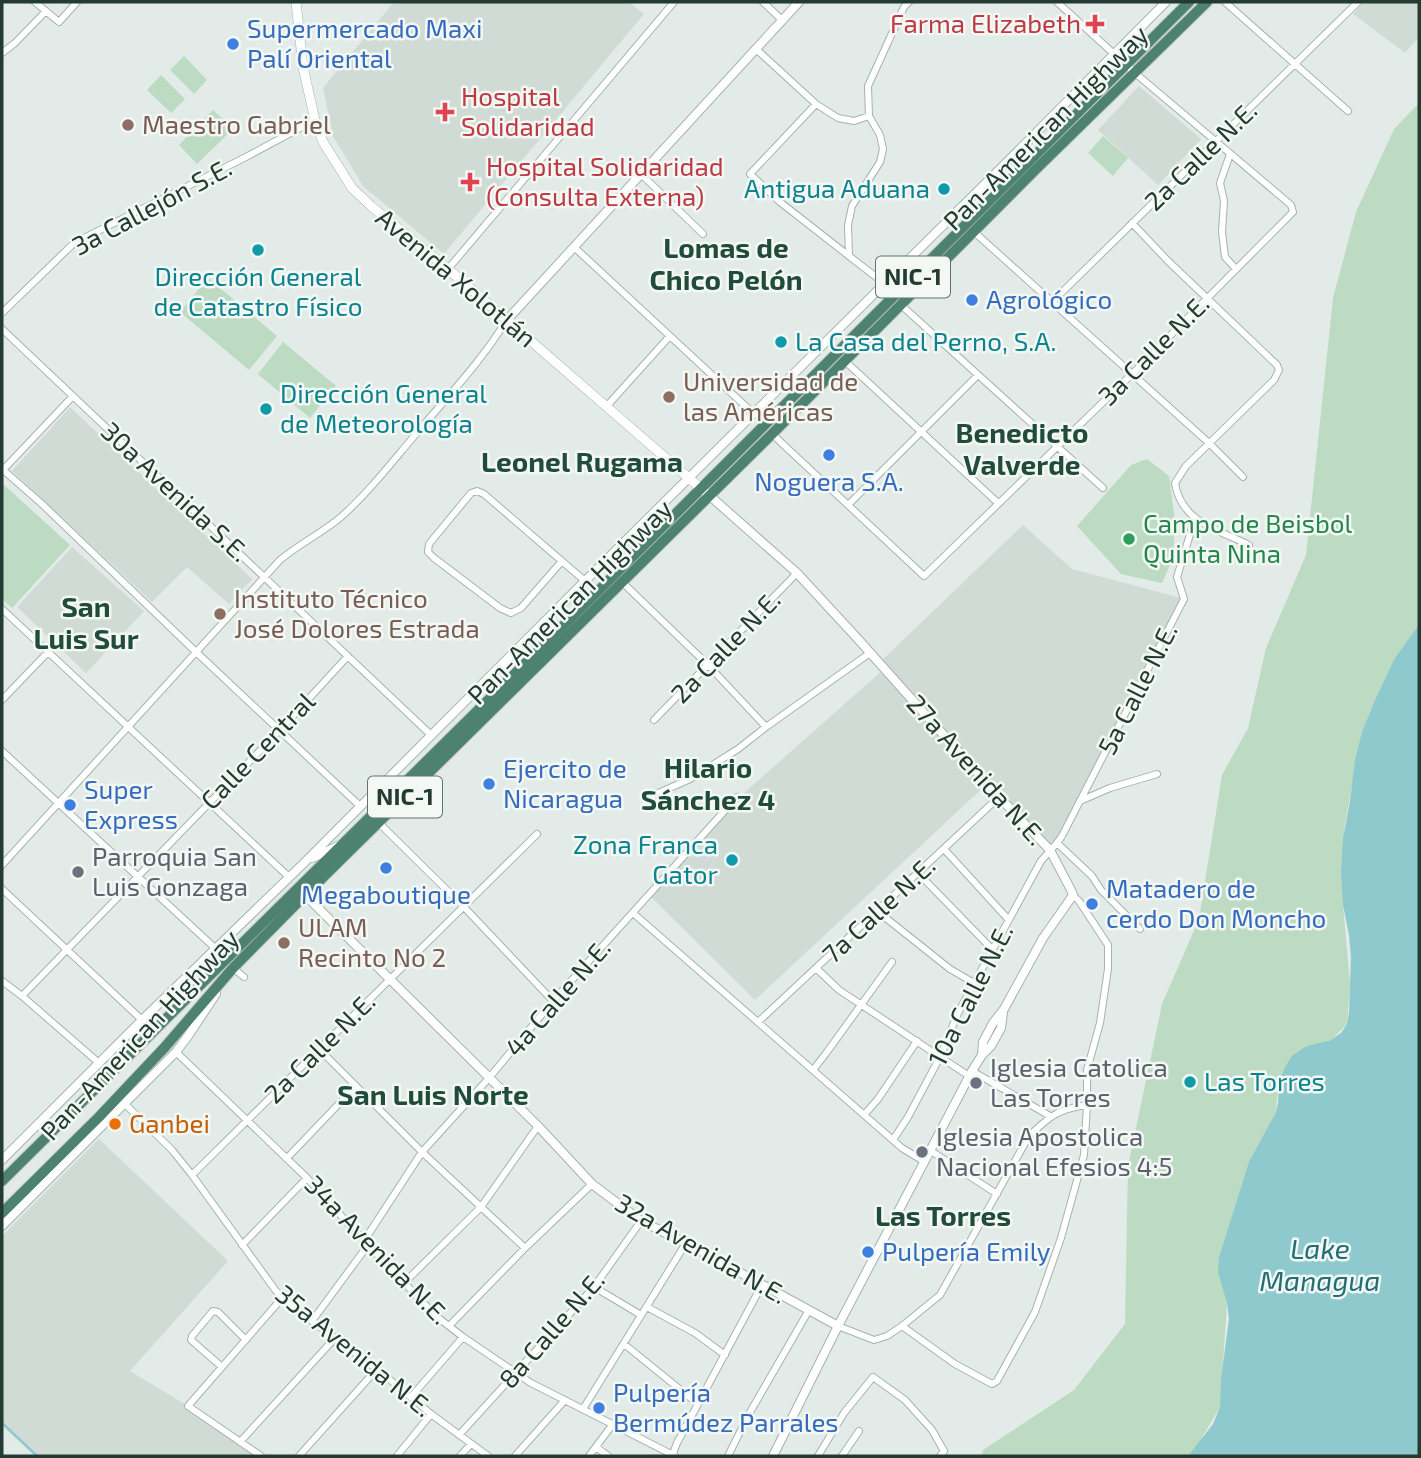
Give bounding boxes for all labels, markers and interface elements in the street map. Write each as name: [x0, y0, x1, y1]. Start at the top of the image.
place label: Farma Elizabeth: [890, 7, 1081, 38]
place label: Supermercado Maxi Palí Oriental: [247, 12, 482, 73]
marker: Farma Elizabeth: [1087, 16, 1103, 32]
street label: Pan-American Highway: [936, 18, 1154, 236]
marker: Supermercado Maxi Palí Oriental: [225, 36, 241, 52]
place label: Hospital Solidaridad: [461, 80, 595, 141]
street label: 2a Calle N.E.: [1137, 94, 1262, 216]
marker: Hospital Solidaridad: [435, 102, 455, 122]
place label: Maestro Gabriel: [142, 108, 331, 139]
marker: Maestro Gabriel: [120, 117, 136, 133]
place label: Hospital Solidaridad (Consulta Externa): [486, 150, 724, 211]
street label: 3a Callejón S.E.: [66, 151, 236, 261]
marker: Hospital Solidaridad (Consulta Externa): [460, 172, 480, 192]
place label: Antigua Aduana: [744, 172, 930, 203]
marker: Antigua Aduana: [936, 181, 952, 197]
street label: Avenida Xolotlán: [371, 201, 543, 353]
district label: Lomas de Chico Pelón: [649, 230, 803, 296]
marker: Dirección General de Catastro Físico: [250, 242, 266, 258]
road number: NIC-1: [876, 256, 950, 298]
place label: Dirección General de Catastro Físico: [153, 260, 363, 321]
place label: Agrológico: [986, 283, 1112, 314]
street label: 3a Calle N.E.: [1091, 287, 1215, 411]
marker: Agrológico: [964, 292, 980, 308]
place label: La Casa del Perno, S.A.: [795, 325, 1056, 356]
marker: La Casa del Perno, S.A.: [773, 334, 789, 350]
place label: Universidad de las Américas: [683, 365, 858, 426]
place label: Dirección General de Meteorología: [280, 377, 487, 438]
marker: Universidad de las Américas: [661, 389, 677, 405]
marker: Dirección General de Meteorología: [258, 401, 274, 417]
street label: 30a Avenida S.E.: [96, 415, 256, 567]
district label: Benedicto Valverde: [955, 415, 1089, 481]
district label: Leonel Rugama: [481, 444, 683, 478]
marker: Noguera S.A.: [821, 447, 837, 463]
place label: Noguera S.A.: [754, 465, 904, 496]
street label: Pan-American Highway: [460, 492, 678, 710]
place label: Campo de Beisbol Quinta Nina: [1143, 507, 1353, 568]
marker: Campo de Beisbol Quinta Nina: [1121, 531, 1137, 547]
place label: Instituto Técnico José Dolores Estrada: [234, 582, 480, 643]
street label: 2a Calle N.E.: [664, 583, 786, 708]
district label: San Luis Sur: [33, 589, 139, 655]
marker: Instituto Técnico José Dolores Estrada: [212, 606, 228, 622]
street label: 5a Calle N.E.: [1090, 618, 1183, 759]
street label: Calle Central: [193, 685, 321, 815]
street label: 27a Avenida N.E.: [901, 687, 1053, 851]
district label: Hilario Sánchez 4: [641, 750, 775, 816]
place label: Ejercito de Nicaragua: [503, 752, 627, 813]
place label: Super Express: [84, 773, 178, 834]
road number: NIC-1: [368, 776, 442, 818]
marker: Ejercito de Nicaragua: [481, 776, 497, 792]
marker: Super Express: [62, 797, 78, 813]
place label: Zona Franca Gator: [573, 828, 718, 889]
place label: Parroquia San Luis Gonzaga: [92, 840, 257, 901]
street label: 7a Calle N.E.: [815, 849, 941, 969]
marker: Zona Franca Gator: [724, 852, 740, 868]
marker: Megaboutique: [378, 860, 394, 876]
marker: Parroquia San Luis Gonzaga: [70, 864, 86, 880]
place label: Matadero de cerdo Don Moncho: [1106, 872, 1326, 933]
place label: Megaboutique: [301, 878, 471, 909]
marker: Matadero de cerdo Don Moncho: [1084, 896, 1100, 912]
place label: ULAM Recinto No 2: [298, 911, 446, 972]
street label: 10a Calle N.E.: [921, 918, 1019, 1070]
street label: Pan-American Highway: [33, 922, 245, 1146]
street label: 4a Calle N.E.: [498, 932, 616, 1062]
marker: ULAM Recinto No 2: [276, 935, 292, 951]
street label: 2a Calle N.E.: [257, 985, 381, 1109]
place label: Iglesia Catolica Las Torres: [990, 1051, 1168, 1112]
place label: Las Torres: [1204, 1065, 1325, 1096]
marker: Las Torres: [1182, 1074, 1198, 1090]
marker: Iglesia Catolica Las Torres: [968, 1075, 984, 1091]
district label: San Luis Norte: [337, 1077, 529, 1111]
place label: Ganbei: [129, 1107, 210, 1138]
marker: Ganbei: [107, 1116, 123, 1132]
place label: Iglesia Apostolica Nacional Efesios 4:5: [936, 1120, 1172, 1181]
marker: Iglesia Apostolica Nacional Efesios 4:5: [914, 1144, 930, 1160]
street label: 34a Avenida N.E.: [299, 1168, 457, 1330]
street label: 32a Avenida N.E.: [610, 1186, 793, 1309]
district label: Las Torres: [875, 1198, 1011, 1232]
water label: Lake Managua: [1260, 1231, 1380, 1297]
place label: Pulpería Emily: [882, 1235, 1051, 1266]
marker: Pulpería Emily: [860, 1244, 876, 1260]
street label: 8a Calle N.E.: [492, 1264, 610, 1394]
street label: 35a Avenida N.E.: [270, 1277, 439, 1422]
place label: Pulpería Bermúdez Parrales: [613, 1376, 839, 1437]
marker: Pulpería Bermúdez Parrales: [591, 1400, 607, 1416]

